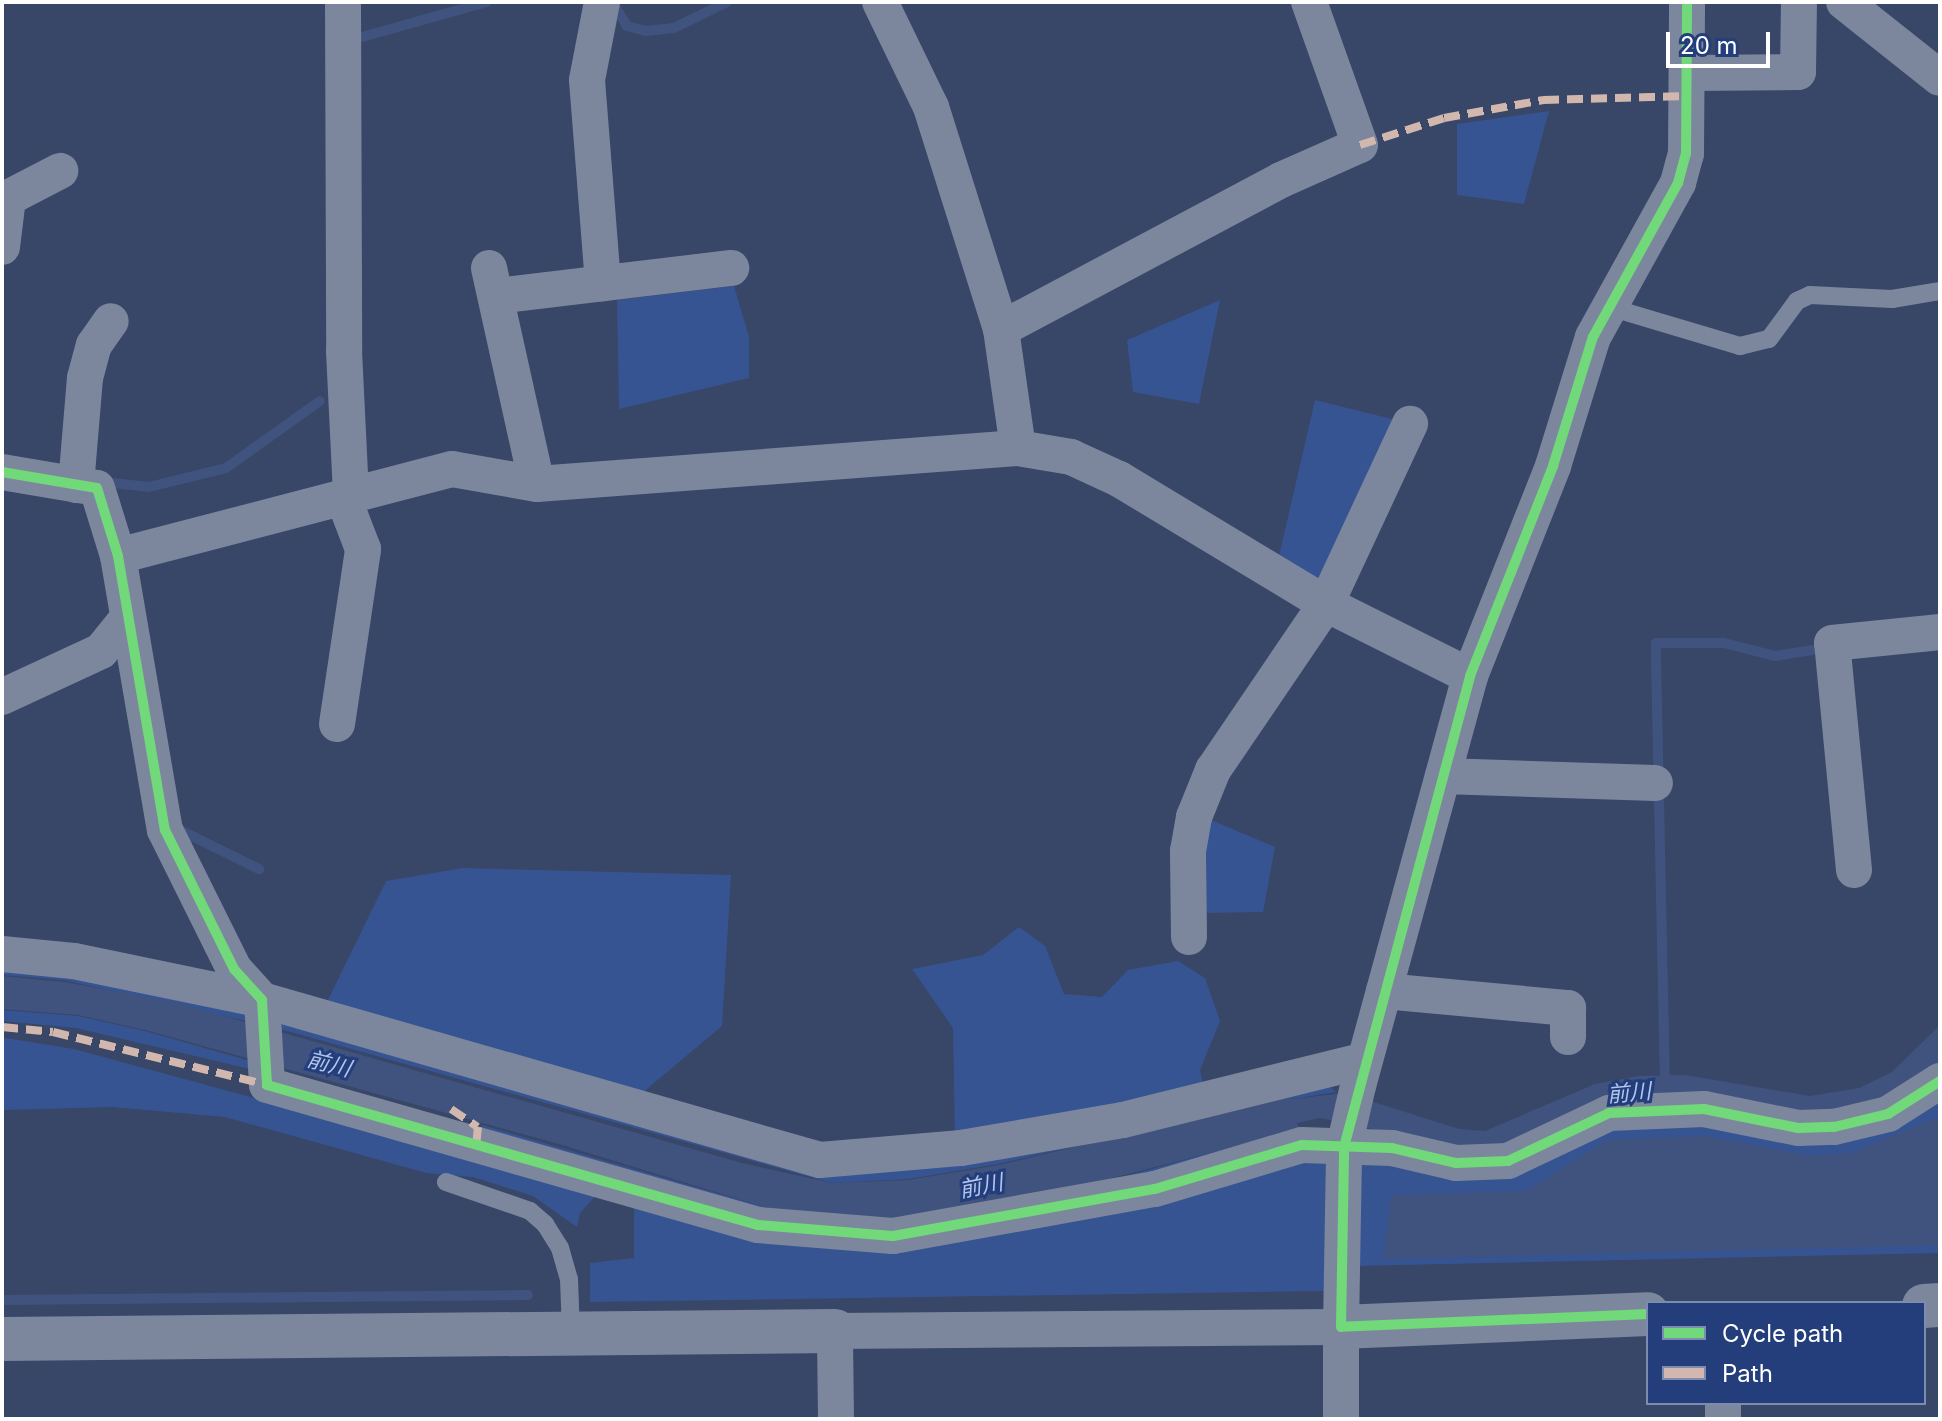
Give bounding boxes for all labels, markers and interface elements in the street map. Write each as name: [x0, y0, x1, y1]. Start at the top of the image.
scale bar: [1670, 16, 1774, 66]
text: 20 m: [1680, 31, 1738, 60]
water label: 前川: [304, 1046, 354, 1082]
water label: 前川: [1606, 1078, 1652, 1108]
water label: 前川: [957, 1169, 1005, 1203]
legend: [1646, 1301, 1926, 1405]
text: Cycle path: [1722, 1319, 1843, 1348]
text: Path: [1722, 1359, 1773, 1388]

